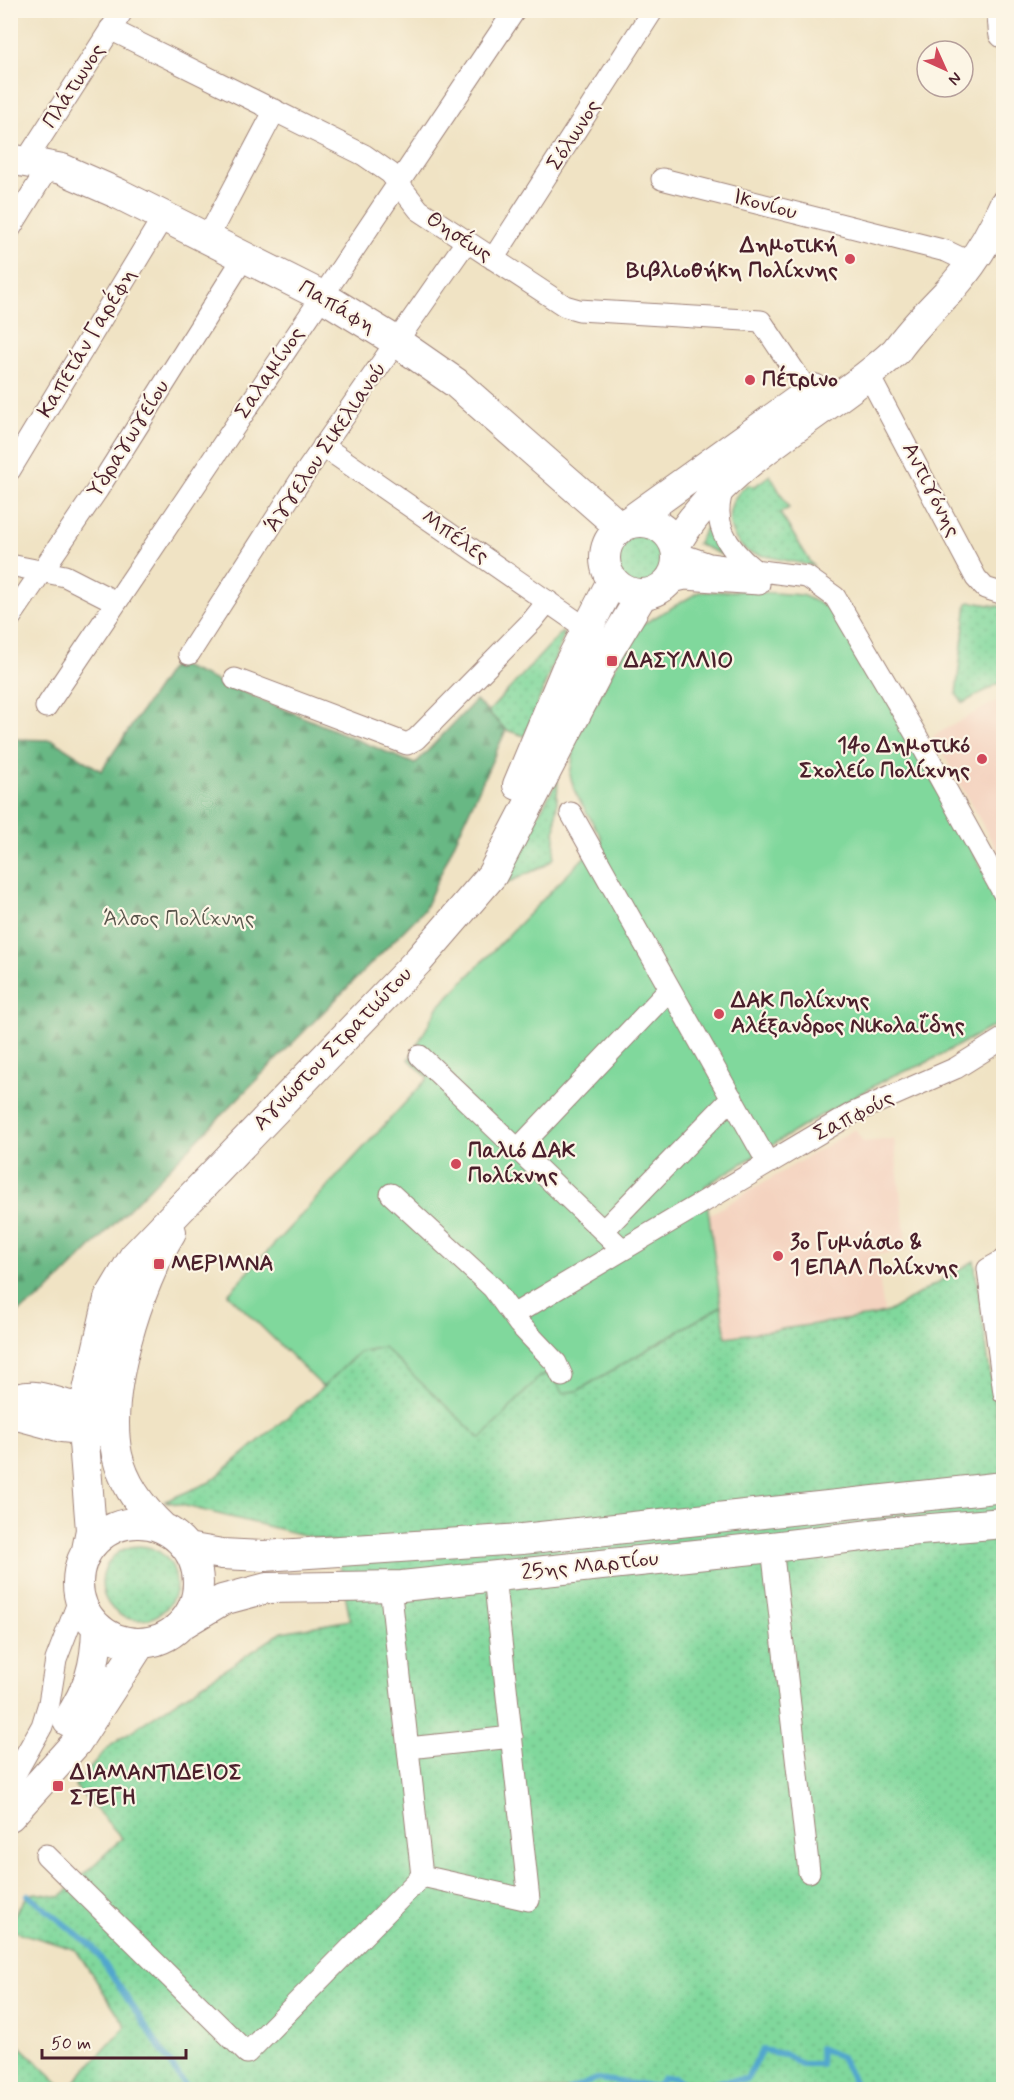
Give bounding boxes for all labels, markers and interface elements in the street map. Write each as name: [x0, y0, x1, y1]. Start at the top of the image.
street label: Πλάτωνος: [36, 38, 112, 134]
north arrow: [915, 39, 975, 99]
text: N: [943, 67, 966, 90]
street label: Σόλωνος: [541, 94, 607, 176]
street label: Ικονίου: [730, 183, 800, 227]
street label: Θησέως: [420, 204, 498, 269]
place label: Δημοτική Βιβλιοθήκη Πολίχνης: [626, 232, 838, 285]
marker: Δημοτική Βιβλιοθήκη Πολίχνης: [843, 252, 857, 266]
street label: Καπετάν Γαρέφη: [30, 262, 143, 423]
street label: Παπάφη: [293, 274, 381, 340]
street label: Σαλαμίνος: [229, 322, 311, 424]
street label: Άγγελου Σικελιανού: [259, 357, 393, 537]
place label: Πέτρινο: [762, 365, 838, 394]
marker: Πέτρινο: [743, 373, 757, 387]
street label: Υδραγωγείου: [82, 375, 176, 503]
street label: Αντιγόνης: [895, 438, 967, 542]
street label: Μπέλες: [416, 503, 495, 570]
place label: ΔΑΣΥΛΛΙΟ: [623, 647, 733, 675]
marker: ΔΑΣΥΛΛΙΟ: [605, 654, 619, 668]
place label: 14ο Δημοτικό Σχολείο Πολίχνης: [799, 732, 970, 785]
marker: 14ο Δημοτικό Σχολείο Πολίχνης: [975, 752, 989, 766]
park label: Άλσος Πολίχνης: [103, 905, 255, 933]
street label: Αγνώστου Στρατιώτου: [247, 961, 419, 1137]
place label: ΔΑΚ Πολίχνης Αλέξανδρος Νικολαΐδης: [730, 987, 965, 1040]
marker: ΔΑΚ Πολίχνης Αλέξανδρος Νικολαΐδης: [712, 1007, 726, 1021]
street label: Σαπφούς: [809, 1084, 899, 1148]
place label: Παλιό ΔΑΚ Πολίχνης: [468, 1137, 576, 1190]
marker: Παλιό ΔΑΚ Πολίχνης: [449, 1157, 463, 1171]
place label: 3ο Γυμνάσιο & 1 ΕΠΑΛ Πολίχνης: [790, 1229, 959, 1282]
marker: 3ο Γυμνάσιο & 1 ΕΠΑΛ Πολίχνης: [771, 1249, 785, 1263]
place label: ΜΕΡΙΜΝΑ: [171, 1250, 274, 1278]
marker: ΜΕΡΙΜΝΑ: [152, 1257, 166, 1271]
street label: 25ης Μαρτίου: [520, 1545, 660, 1587]
place label: ΔΙΑΜΑΝΤΙΔΕΙΟΣ ΣΤΕΓΗ: [69, 1759, 242, 1812]
marker: ΔΙΑΜΑΝΤΙΔΕΙΟΣ ΣΤΕΓΗ: [51, 1779, 65, 1793]
scale bar: [42, 2022, 186, 2060]
text: 50 m: [51, 2032, 91, 2056]

